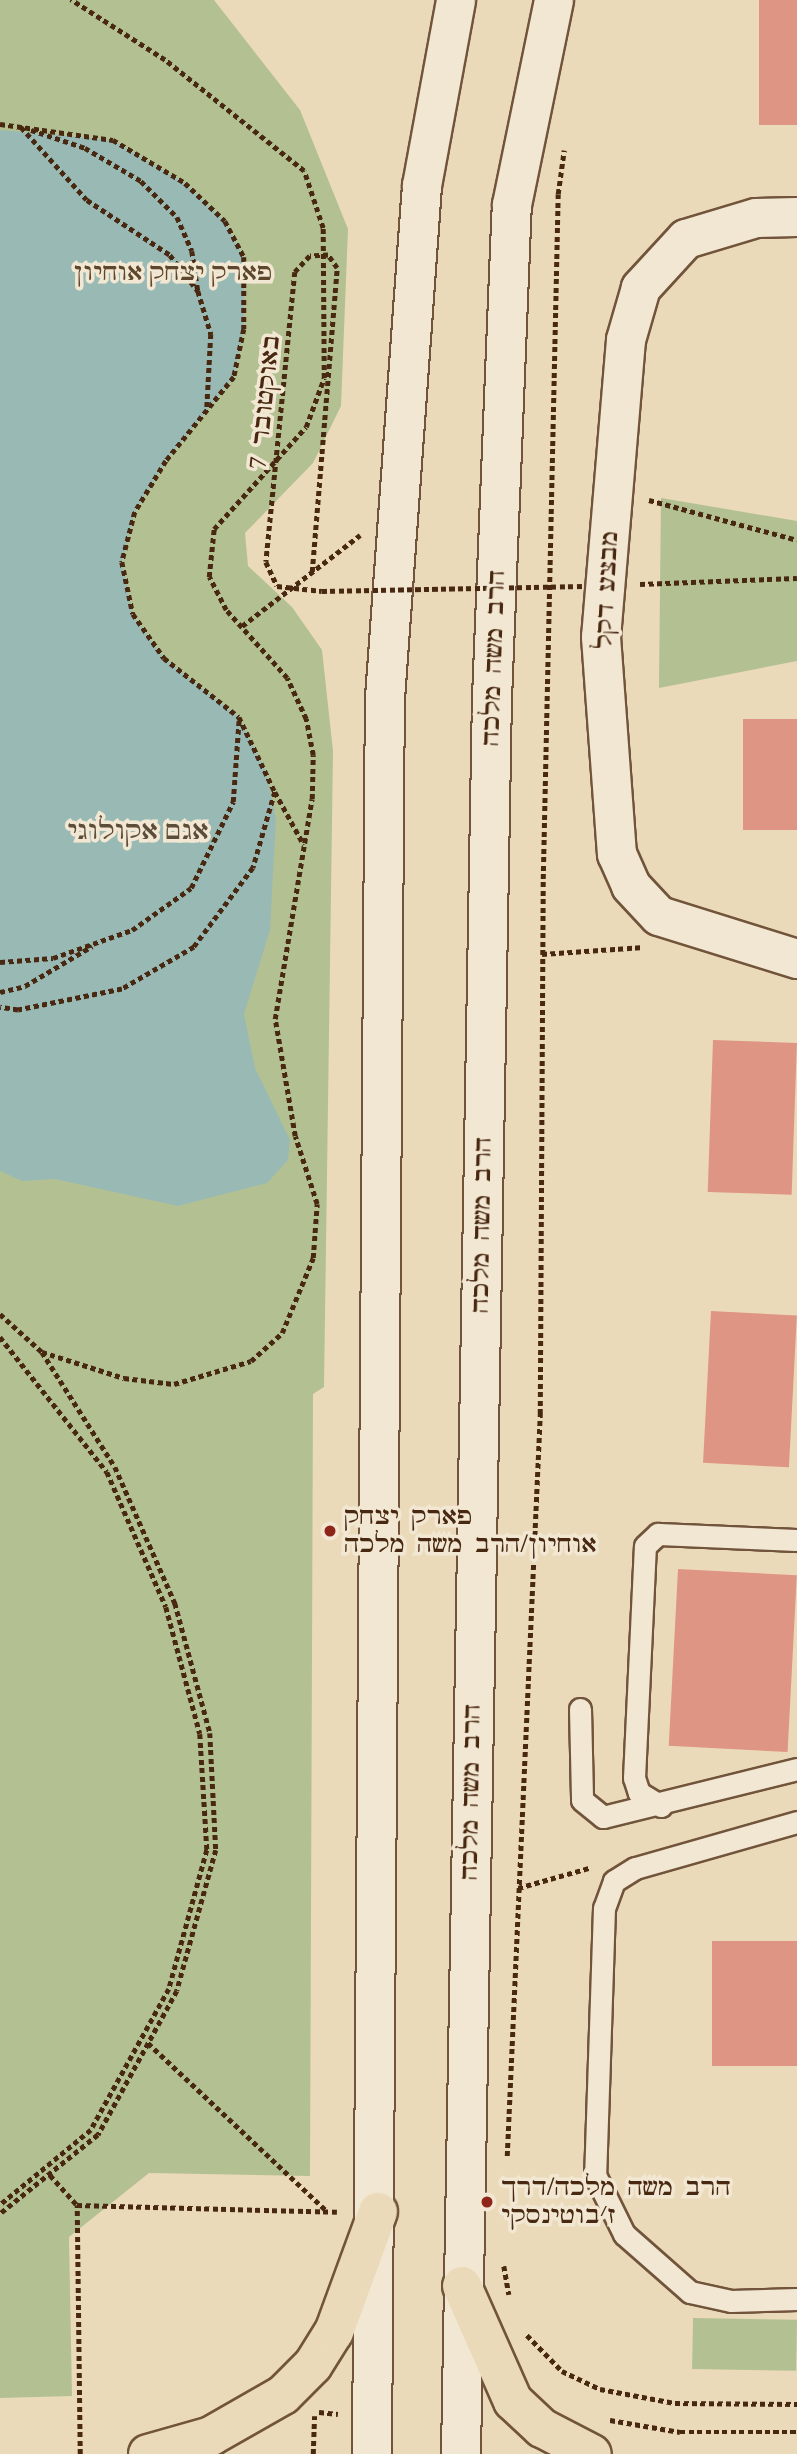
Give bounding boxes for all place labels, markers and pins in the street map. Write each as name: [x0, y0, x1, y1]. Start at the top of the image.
place label: פארק יצחק אוחיון/הרב משה מלכה: [344, 1503, 586, 1559]
marker: פארק יצחק אוחיון/הרב משה מלכה: [322, 1523, 338, 1539]
place label: הרב משה מלכה/דרך ז׳בוטינסקי: [501, 2174, 720, 2230]
marker: הרב משה מלכה/דרך ז׳בוטינסקי: [479, 2194, 495, 2210]

